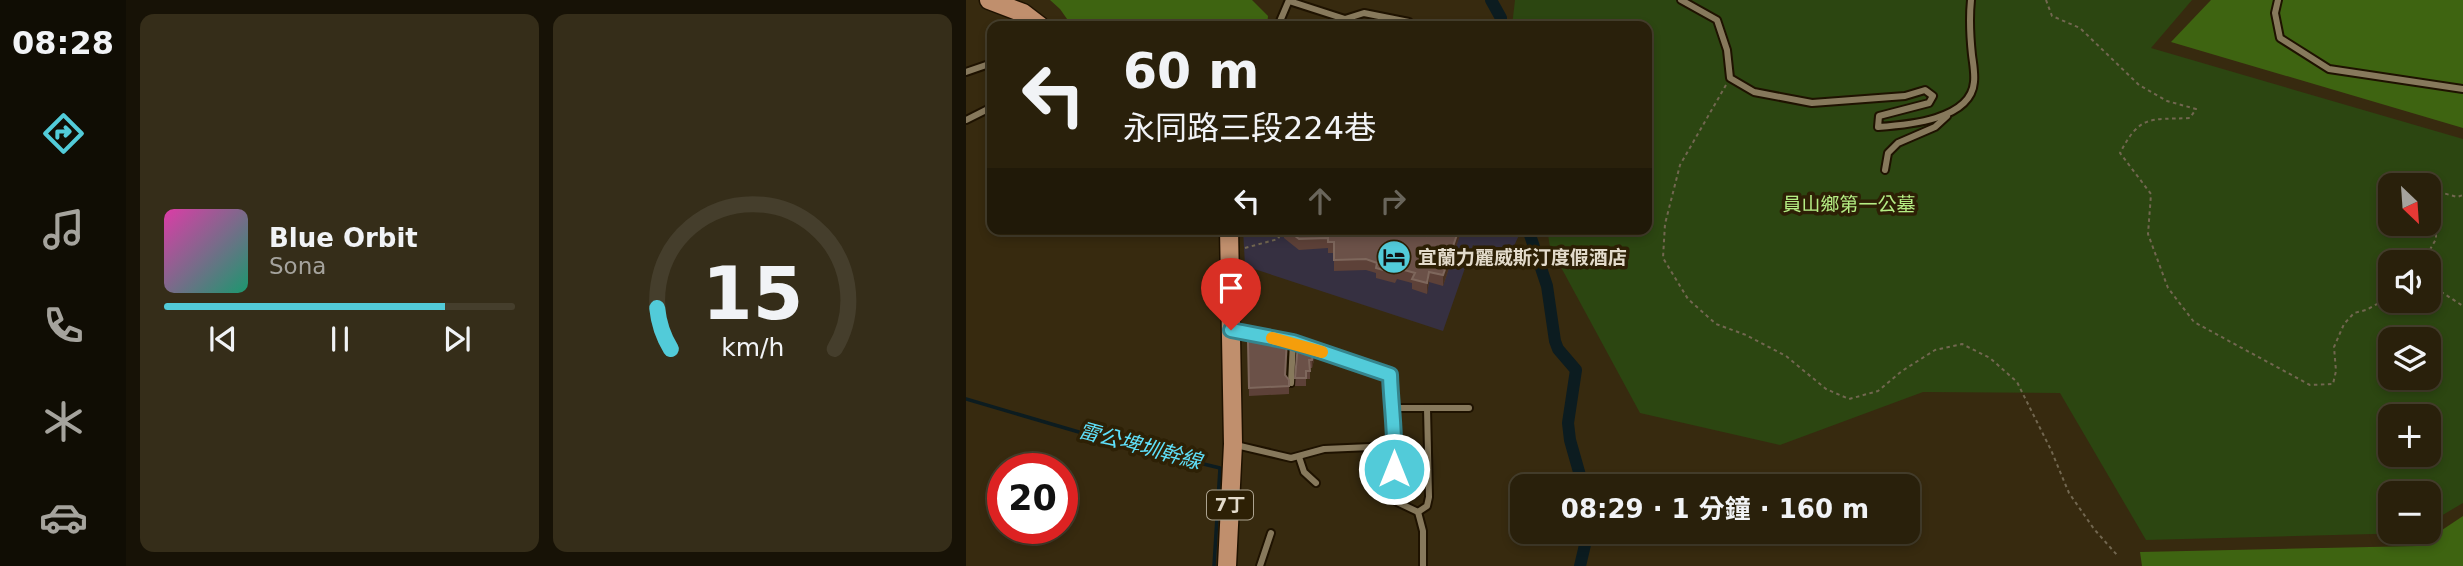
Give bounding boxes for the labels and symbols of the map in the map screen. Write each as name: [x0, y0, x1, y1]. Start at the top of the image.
north arrow: [2378, 173, 2441, 236]
park label: 員山鄉第一公墓: [1782, 193, 1916, 215]
hotel icon: 宜蘭力麗威斯汀度假酒店: [1375, 238, 1413, 276]
place label: 宜蘭力麗威斯汀度假酒店: [1418, 246, 1627, 268]
pin: [1201, 258, 1261, 330]
water label: 雷公埤圳幹線: [1076, 418, 1206, 474]
position arrow: [1357, 432, 1431, 506]
speed limit sign: 20: [987, 453, 1078, 544]
road number: 7丁: [1207, 490, 1253, 520]

